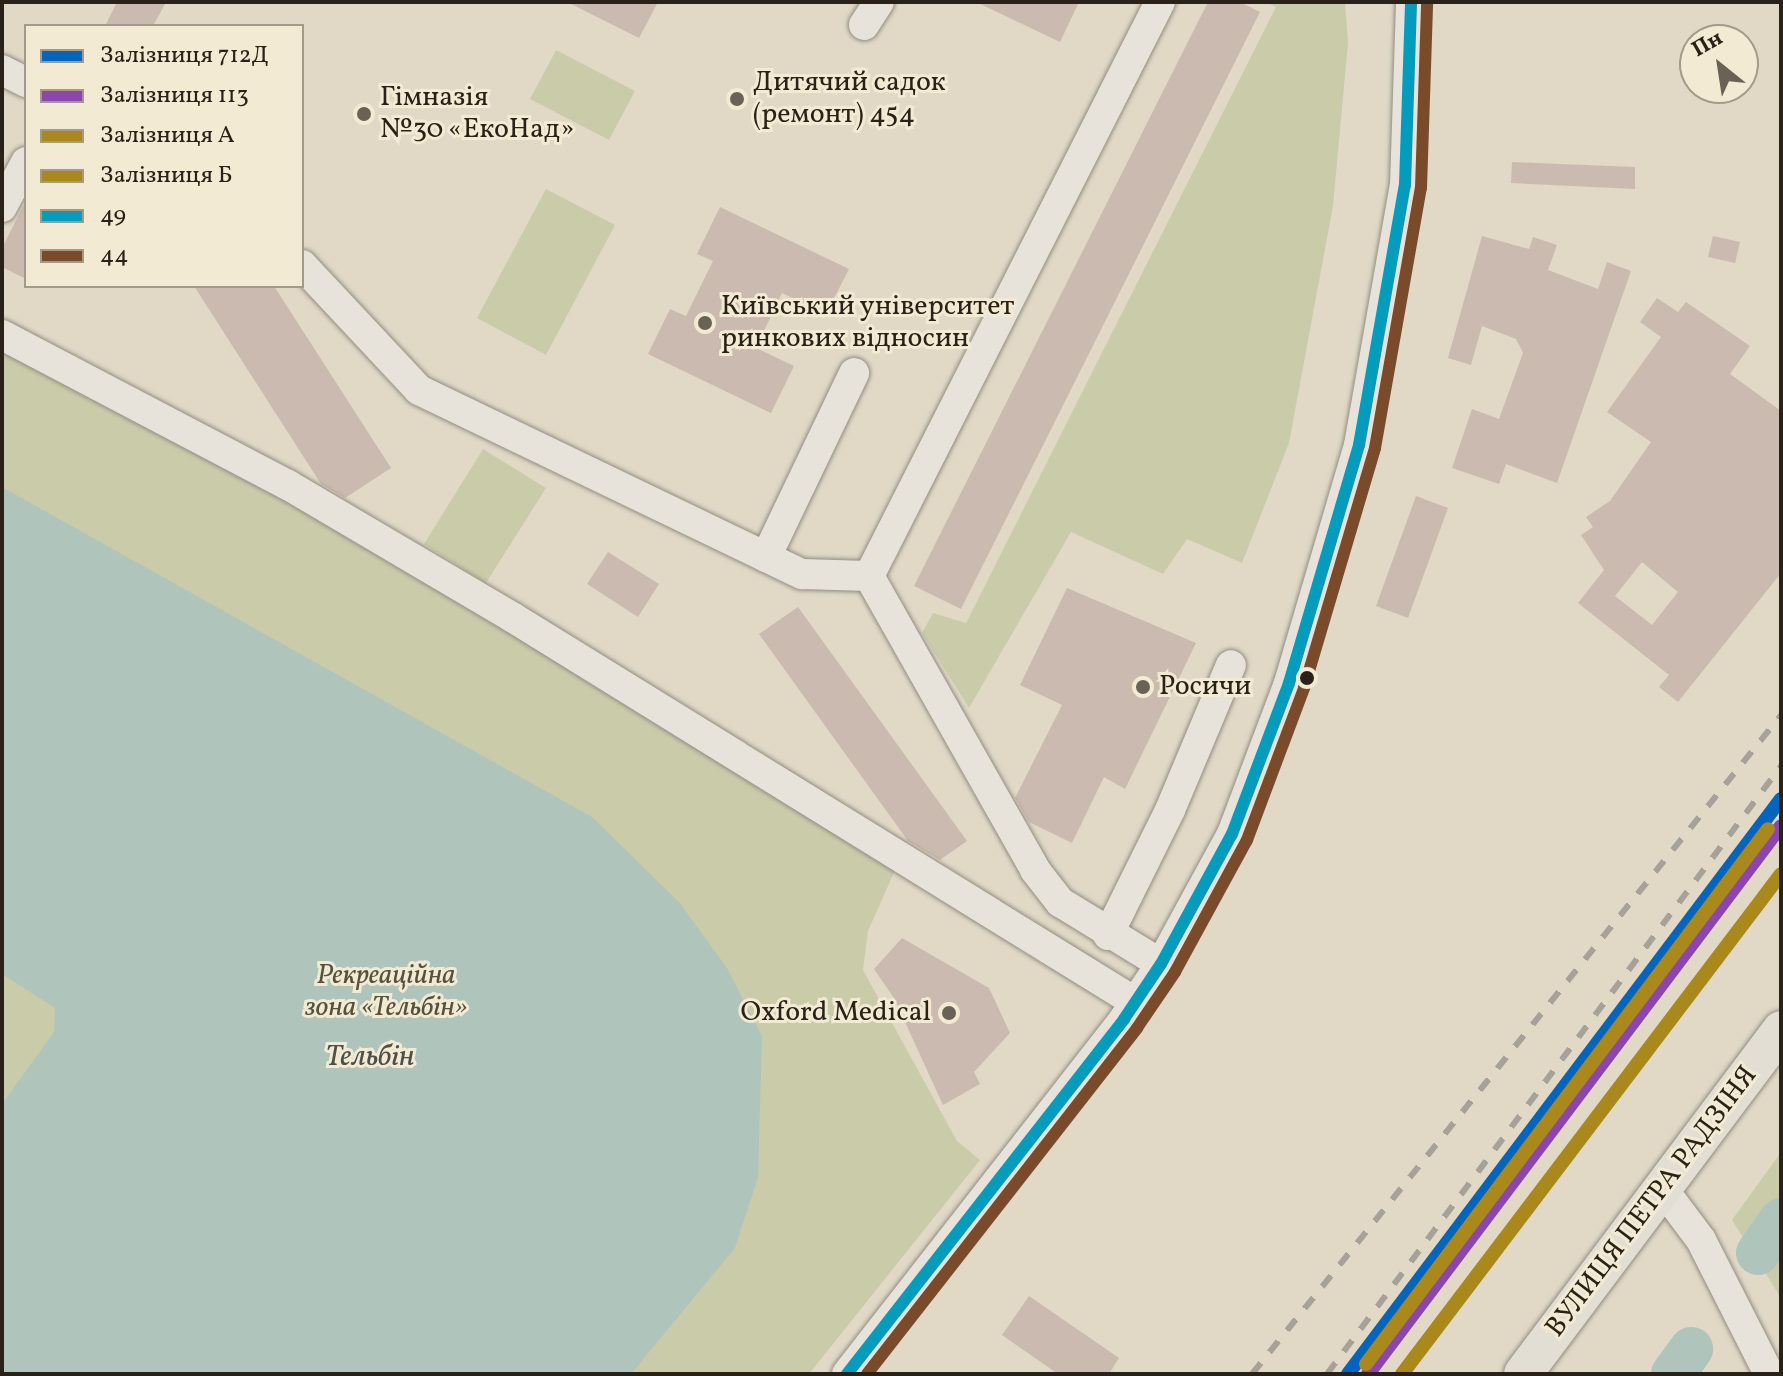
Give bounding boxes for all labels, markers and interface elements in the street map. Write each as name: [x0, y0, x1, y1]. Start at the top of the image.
text: Пн: [1686, 23, 1729, 66]
legend: [24, 24, 304, 288]
north arrow: [1679, 24, 1759, 104]
text: Залізниця 712Д: [100, 39, 269, 73]
place label: Дитячий садок (ремонт) 454: [753, 66, 946, 132]
text: Залізниця 113: [100, 79, 249, 113]
place label: Гімназія №30 «ЕкоНад»: [380, 81, 575, 147]
marker: Дитячий садок (ремонт) 454: [728, 90, 746, 108]
marker: Гімназія №30 «ЕкоНад»: [355, 105, 373, 123]
text: Залізниця A: [100, 119, 235, 153]
text: Залізниця Б: [100, 159, 233, 193]
text: 49: [100, 199, 126, 233]
text: 44: [100, 239, 129, 273]
place label: Київський університет ринкових відносин: [721, 290, 1015, 356]
marker: Київський університет ринкових відносин: [696, 314, 714, 332]
place label: Росичи: [1159, 670, 1251, 704]
unlabelled marker: [1299, 670, 1315, 686]
marker: Росичи: [1134, 678, 1152, 696]
park label: Рекреаційна зона «Тельбін»: [305, 959, 467, 1025]
place label: Oxford Medical: [741, 996, 931, 1030]
marker: Oxford Medical: [938, 1002, 960, 1024]
water label: Тельбін: [325, 1039, 415, 1075]
street label: ВУЛИЦЯ ПЕТРА РАДЗІНЯ: [1539, 1060, 1765, 1344]

